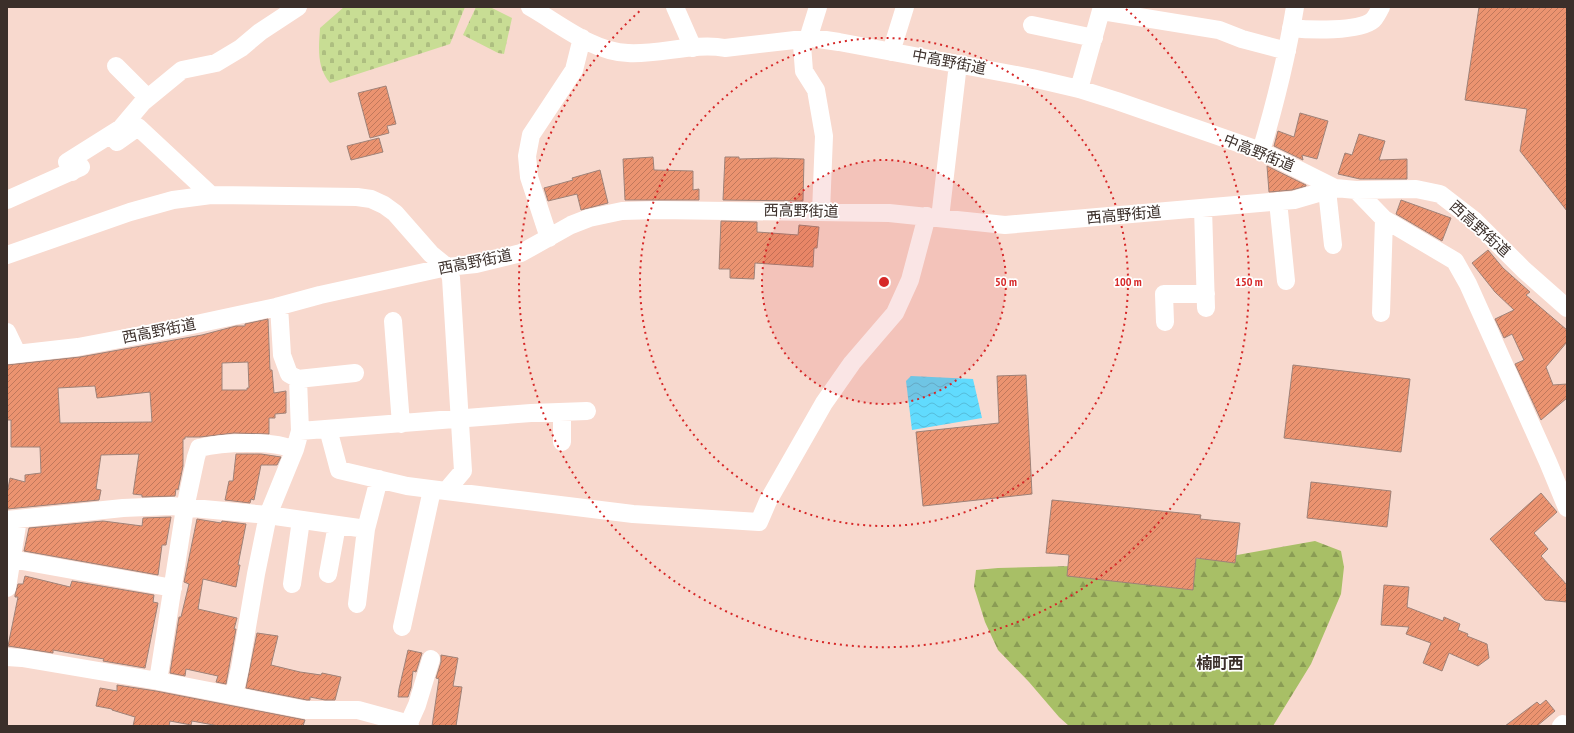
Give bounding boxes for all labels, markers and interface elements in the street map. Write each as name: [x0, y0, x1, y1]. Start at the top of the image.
street label: 中高野街道: [910, 45, 988, 78]
street label: 中高野街道: [1221, 130, 1298, 175]
street label: 西高野街道: [1446, 196, 1515, 261]
street label: 西高野街道: [763, 200, 839, 221]
street label: 西高野街道: [1086, 202, 1162, 227]
street label: 西高野街道: [436, 245, 514, 278]
text: 50 m: [995, 274, 1017, 289]
text: 100 m: [1114, 274, 1142, 289]
text: 150 m: [1235, 274, 1263, 289]
centre of rings: [877, 275, 891, 289]
street label: 西高野街道: [120, 314, 198, 347]
district label: 楠町西: [1196, 653, 1244, 673]

